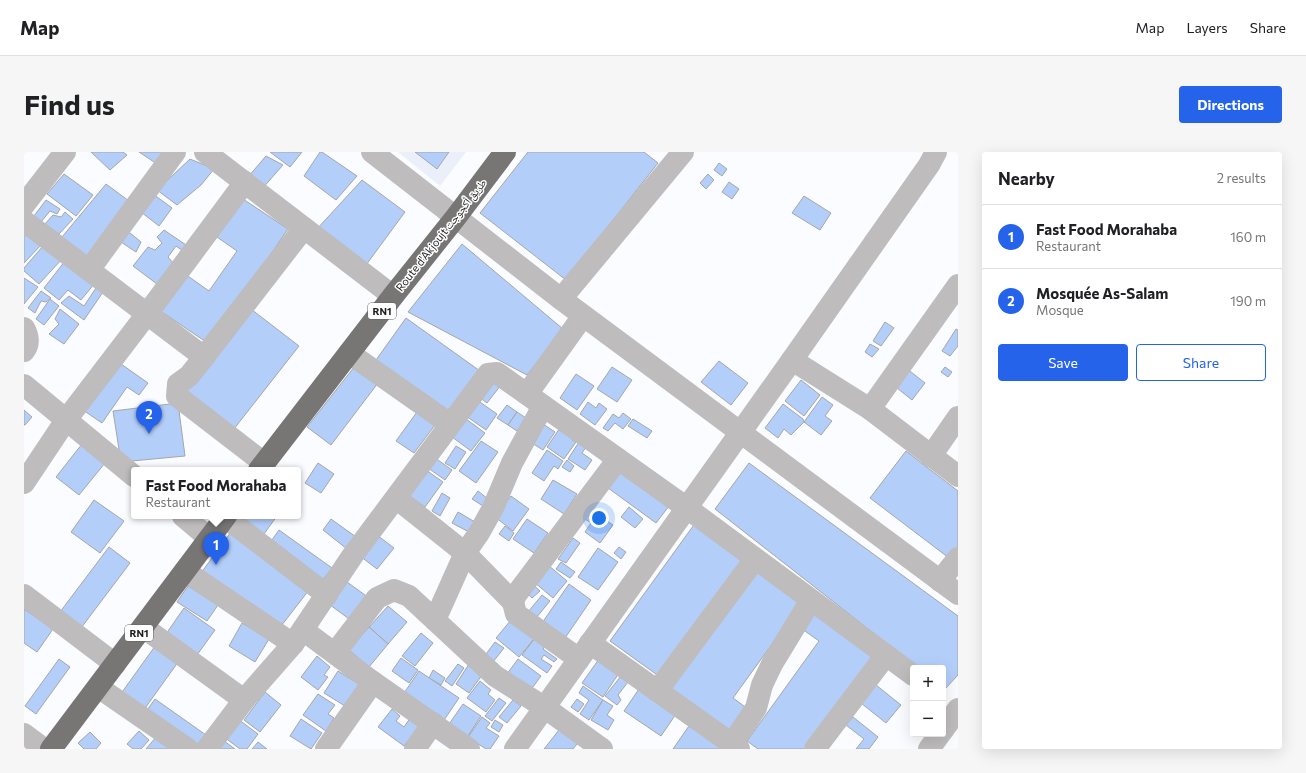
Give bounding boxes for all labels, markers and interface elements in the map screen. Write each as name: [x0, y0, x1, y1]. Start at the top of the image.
text: Map: [20, 16, 59, 39]
text: Map: [1136, 19, 1164, 36]
text: Layers: [1186, 19, 1228, 36]
text: Share: [1250, 19, 1286, 36]
button: Directions: [1179, 86, 1282, 123]
text: Find us: [24, 87, 115, 121]
text: Nearby: [998, 168, 1055, 189]
text: 2 results: [1217, 170, 1266, 186]
street label: Route d'Akjoujt طريق أكجوجت: [393, 176, 489, 294]
text: Fast Food Morahaba: [1036, 220, 1177, 238]
text: 1: [1008, 229, 1014, 245]
text: 160 m: [1230, 229, 1266, 245]
text: Restaurant: [1036, 238, 1101, 254]
text: Mosquée As-Salam: [1036, 284, 1168, 302]
text: 2: [1007, 293, 1015, 309]
text: 190 m: [1230, 293, 1266, 309]
text: Mosque: [1036, 302, 1084, 318]
road number: RN1: [368, 303, 396, 319]
button: Save: [998, 344, 1128, 381]
button: Share: [1136, 344, 1266, 381]
pin: 2: [136, 401, 162, 434]
popup: [131, 467, 301, 519]
text: Fast Food Morahaba: [145, 476, 287, 494]
text: Restaurant: [145, 494, 211, 510]
your location: [589, 508, 609, 528]
pin: 1: [203, 532, 229, 565]
road number: RN1: [125, 625, 153, 641]
map controls: [910, 665, 946, 737]
button: +: [910, 665, 946, 701]
button: −: [910, 701, 946, 737]

